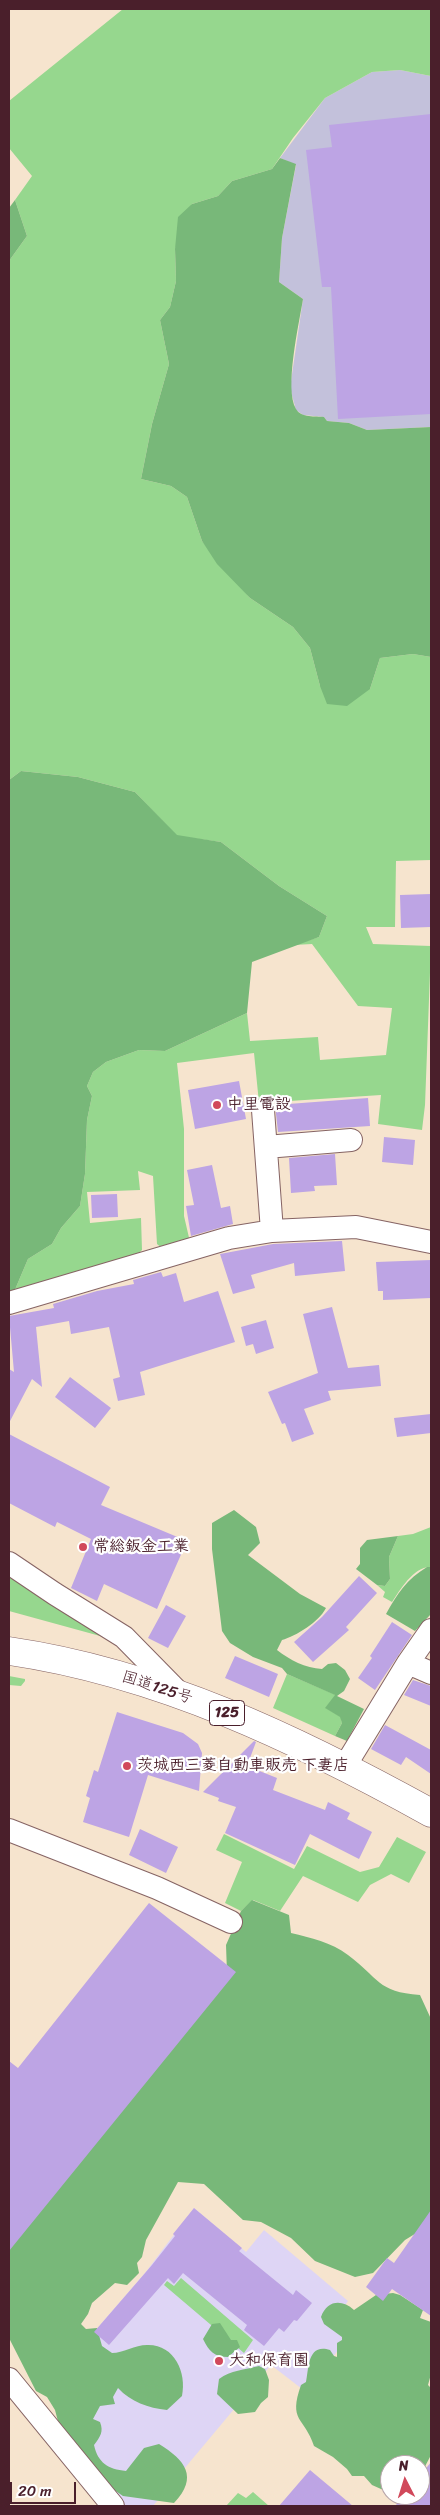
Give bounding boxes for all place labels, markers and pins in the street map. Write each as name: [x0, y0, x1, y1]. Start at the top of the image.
place label: 中里電設: [227, 1095, 291, 1115]
marker: 中里電設: [211, 1099, 223, 1111]
place label: 常総鈑金工業: [93, 1537, 189, 1557]
marker: 常総鈑金工業: [77, 1541, 89, 1553]
place label: 茨城西三菱自動車販売 下妻店: [137, 1756, 349, 1776]
marker: 茨城西三菱自動車販売 下妻店: [121, 1760, 133, 1772]
place label: 大和保育園: [229, 2351, 309, 2371]
marker: 大和保育園: [213, 2355, 225, 2367]

